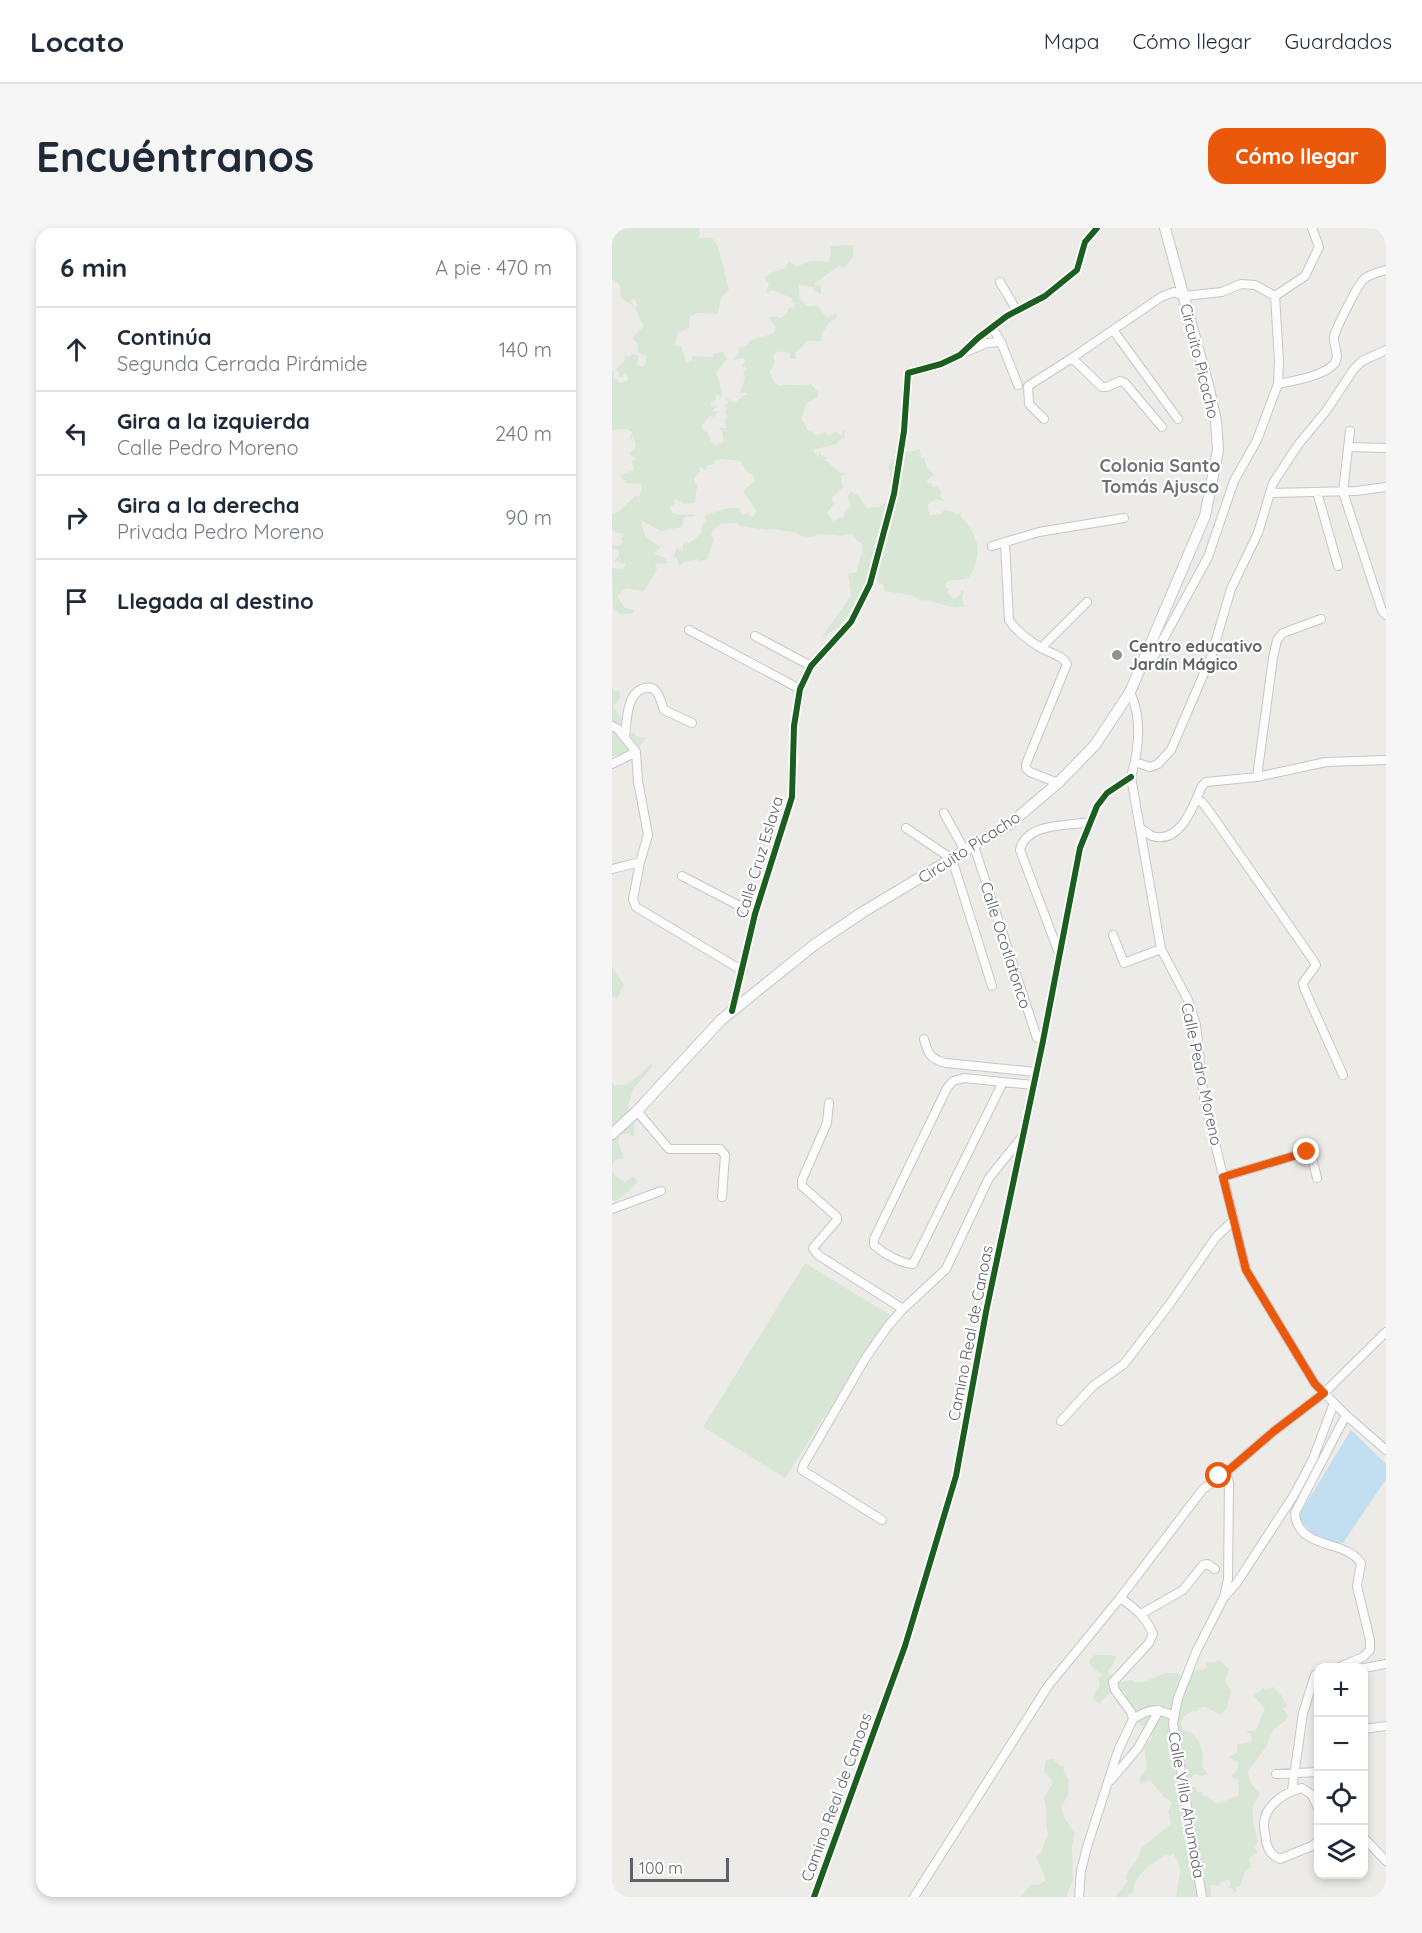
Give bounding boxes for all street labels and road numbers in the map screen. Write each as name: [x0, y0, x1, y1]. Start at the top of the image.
street label: Circuito Picacho: [1176, 301, 1224, 421]
street label: Calle Cruz Eslava: [731, 794, 787, 920]
street label: Circuito Picacho: [914, 807, 1024, 887]
street label: Calle Ocotlatonco: [976, 879, 1036, 1011]
street label: Calle Pedro Moreno: [1177, 1001, 1227, 1147]
street label: Camino Real de Canoas: [943, 1244, 997, 1422]
street label: Camino Real de Canoas: [796, 1710, 876, 1884]
street label: Calle Villa Ahumada: [1164, 1730, 1210, 1880]

